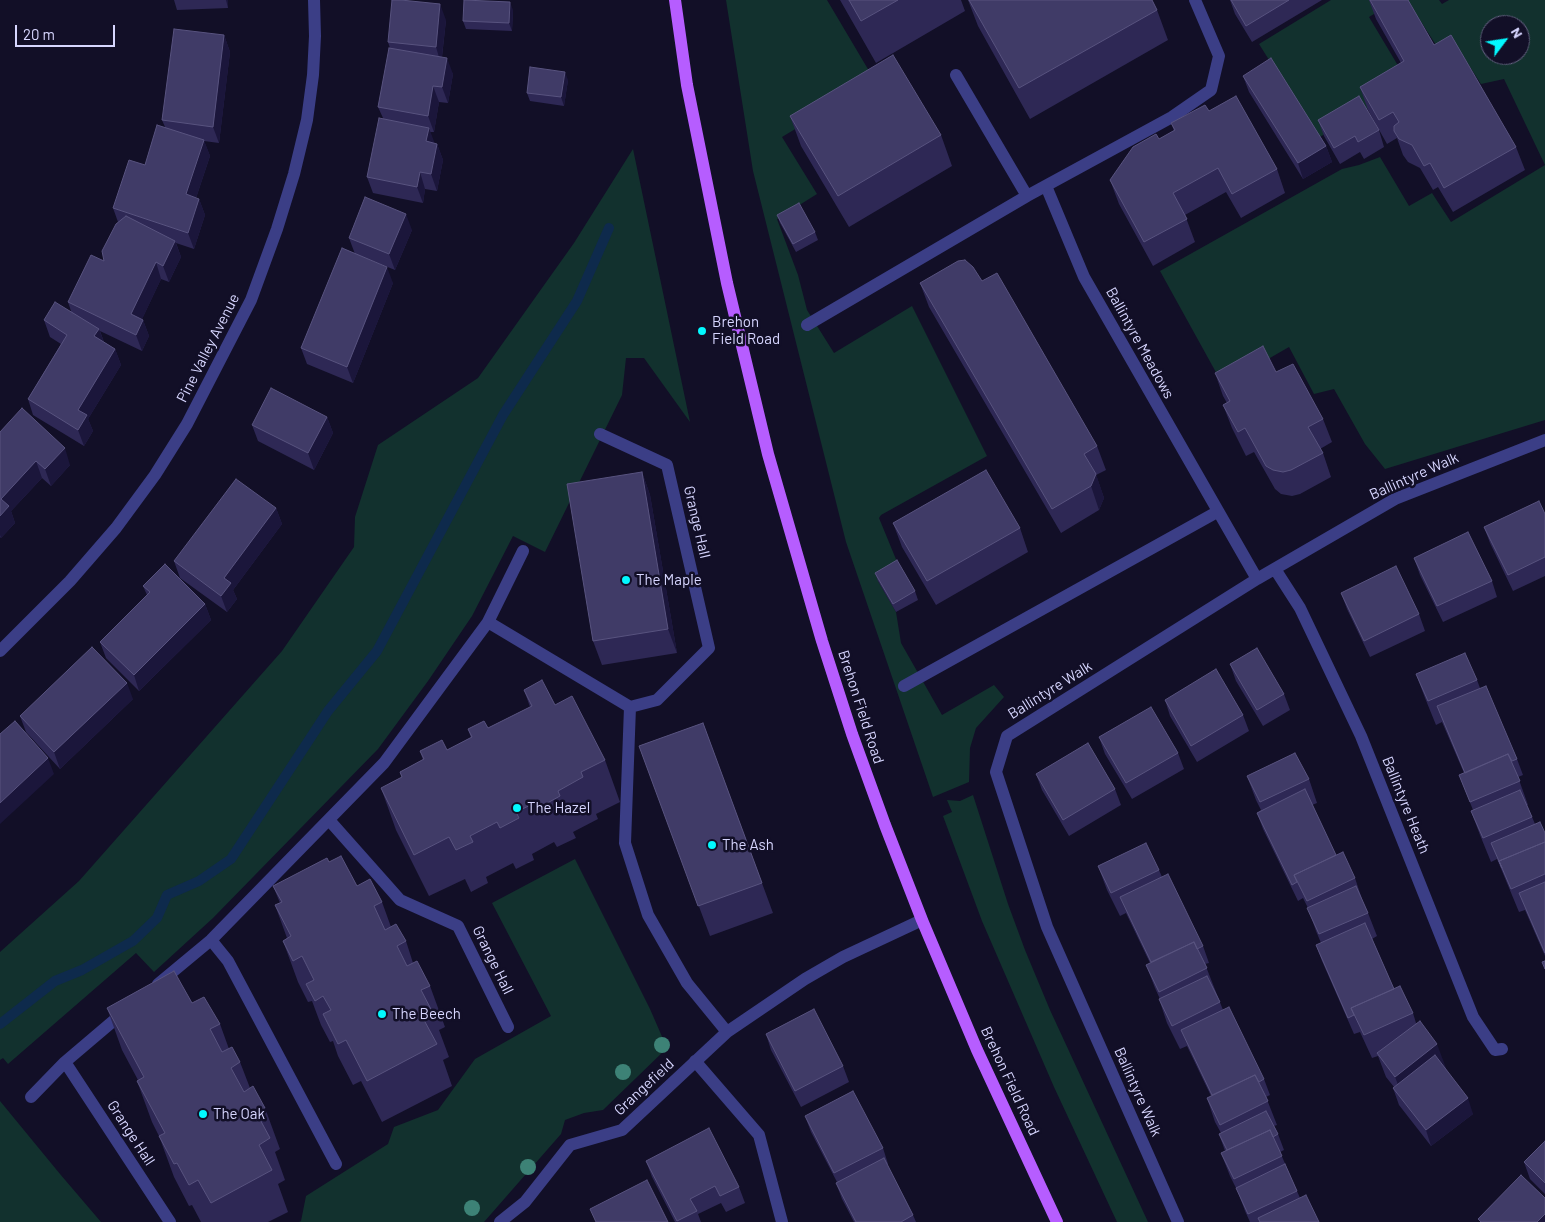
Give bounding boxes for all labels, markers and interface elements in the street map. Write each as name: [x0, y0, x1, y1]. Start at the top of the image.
scale bar: [18, 15, 118, 47]
north arrow: [1480, 15, 1530, 65]
text: N: [1508, 24, 1527, 41]
text: 20 m: [23, 25, 55, 43]
street label: Ballintyre Meadows: [1102, 284, 1178, 402]
street label: Pine Valley Avenue: [173, 291, 243, 405]
place label: Brehon Field Road: [712, 313, 780, 348]
marker: Brehon Field Road: [696, 325, 708, 337]
street label: Ballintyre Walk: [1367, 448, 1461, 504]
street label: Grange Hall: [680, 484, 714, 560]
place label: The Maple: [636, 571, 702, 589]
marker: The Maple: [620, 574, 632, 586]
street label: Brehon Field Road: [834, 648, 888, 766]
street label: Ballintyre Walk: [1005, 657, 1095, 723]
street label: Ballintyre Heath: [1378, 754, 1434, 856]
place label: The Hazel: [527, 799, 590, 817]
marker: The Hazel: [511, 802, 523, 814]
place label: The Ash: [722, 836, 774, 854]
marker: The Ash: [706, 839, 718, 851]
street label: Grange Hall: [469, 923, 517, 997]
place label: The Beech: [392, 1005, 461, 1023]
marker: The Beech: [376, 1008, 388, 1020]
street label: Brehon Field Road: [977, 1024, 1043, 1138]
street label: Ballintyre Walk: [1110, 1045, 1166, 1139]
street label: Grangefield: [610, 1055, 678, 1119]
street label: Grange Hall: [103, 1097, 159, 1169]
place label: The Oak: [213, 1105, 265, 1123]
marker: The Oak: [197, 1108, 209, 1120]

